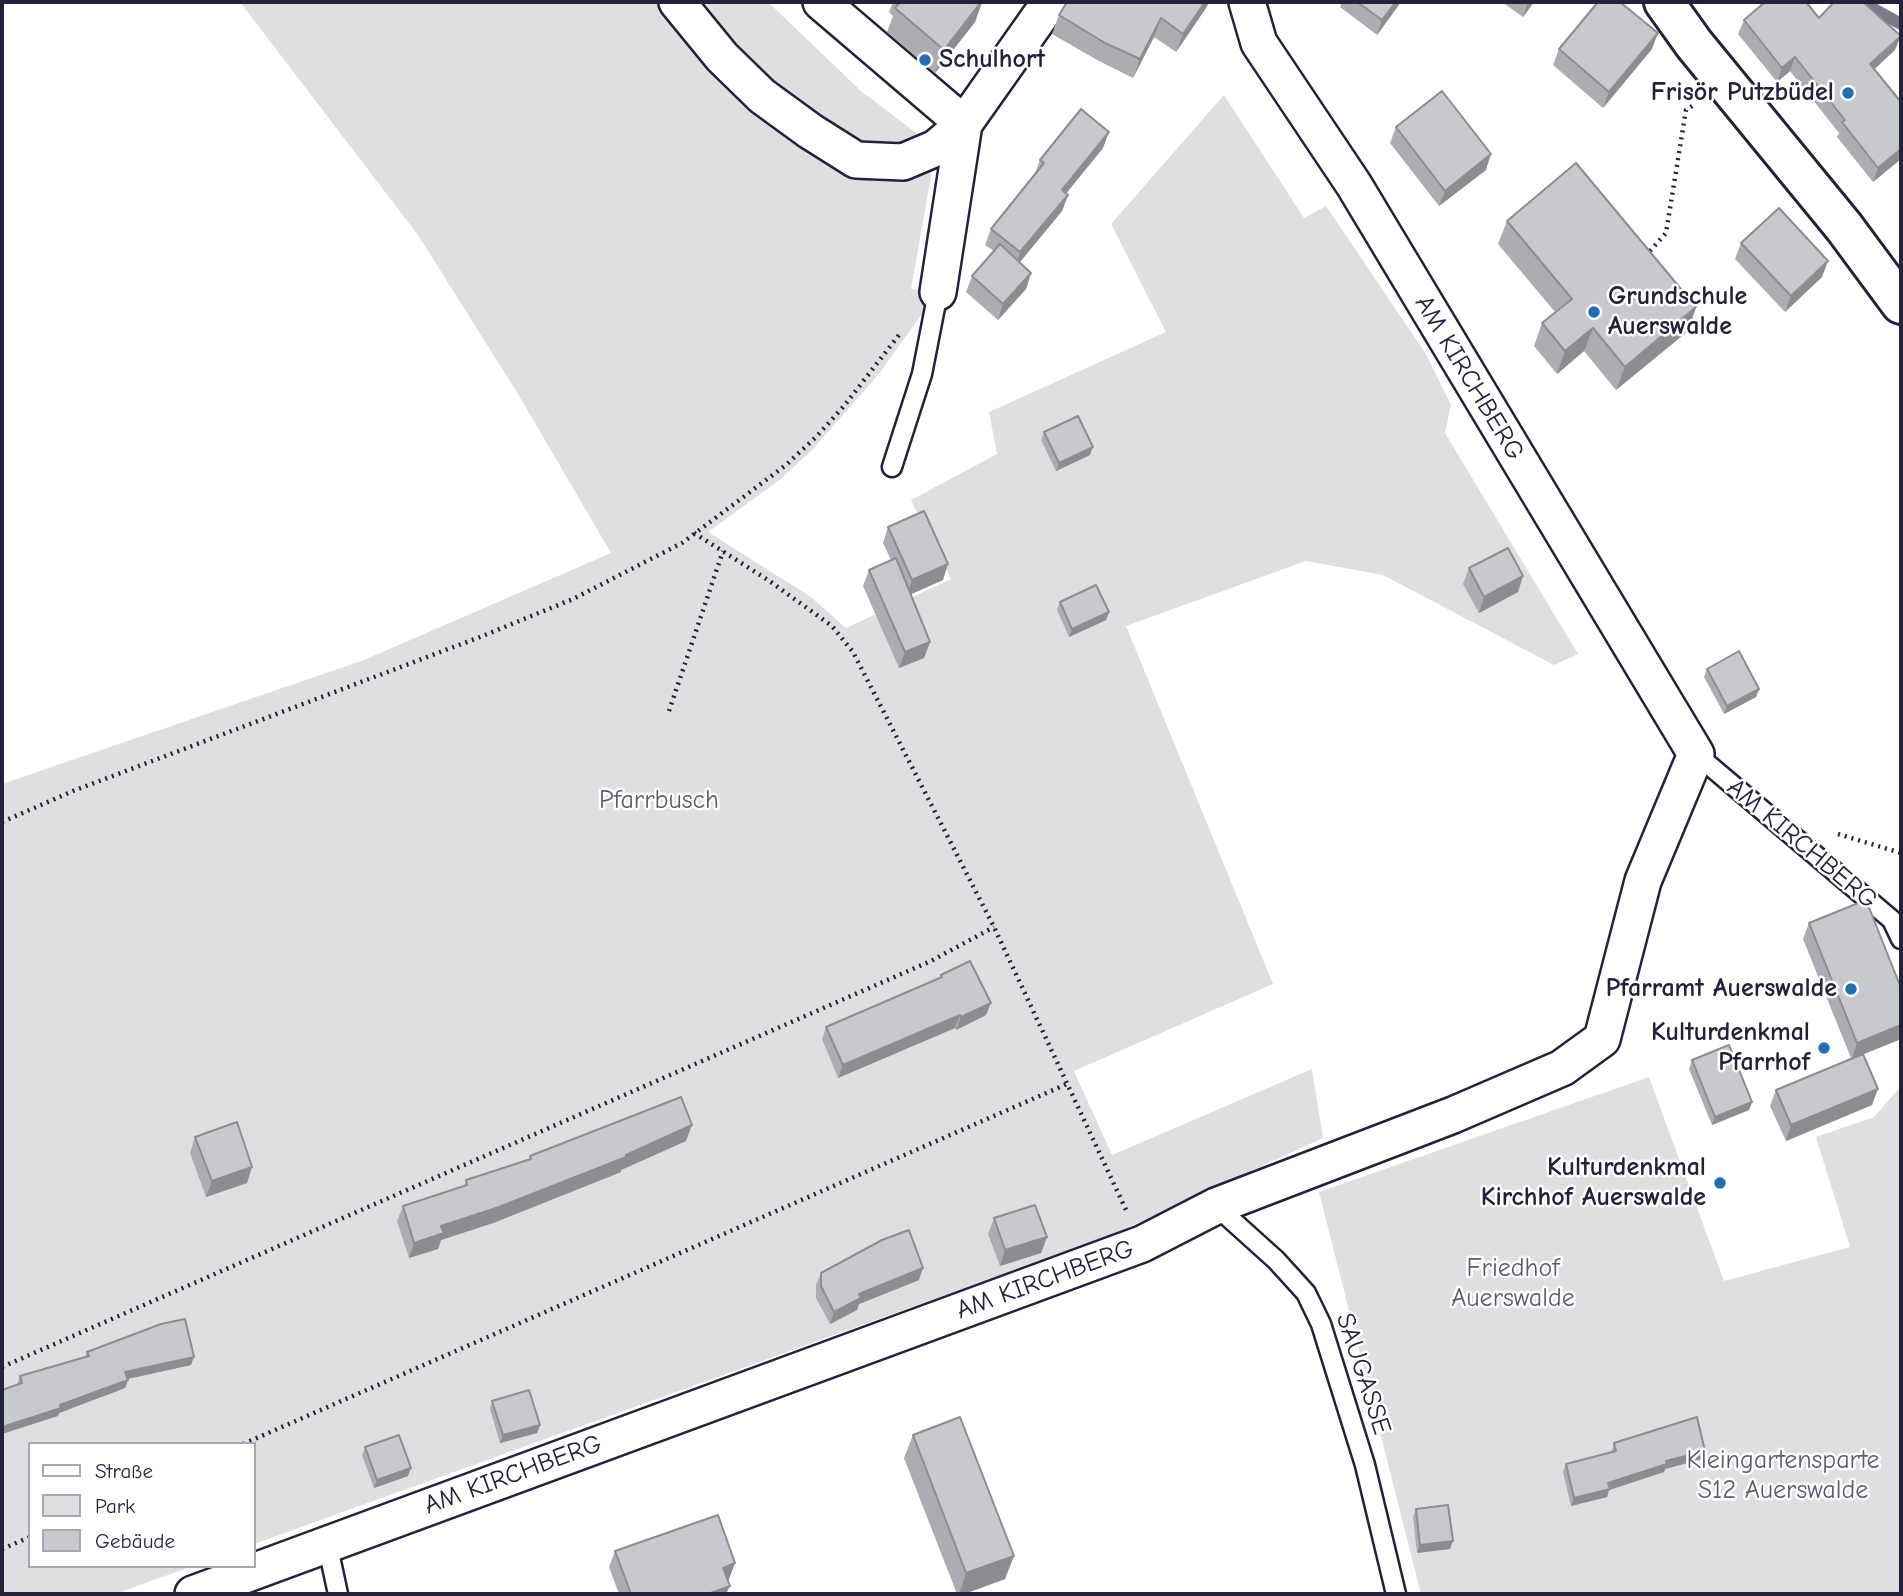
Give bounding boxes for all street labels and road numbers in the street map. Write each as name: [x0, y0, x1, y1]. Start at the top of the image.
street label: AM KIRCHBERG: [1408, 290, 1530, 466]
street label: AM KIRCHBERG: [1721, 772, 1883, 916]
street label: AM KIRCHBERG: [952, 1233, 1138, 1327]
street label: SAUGASSE: [1329, 1309, 1397, 1439]
street label: AM KIRCHBERG: [420, 1428, 606, 1522]

